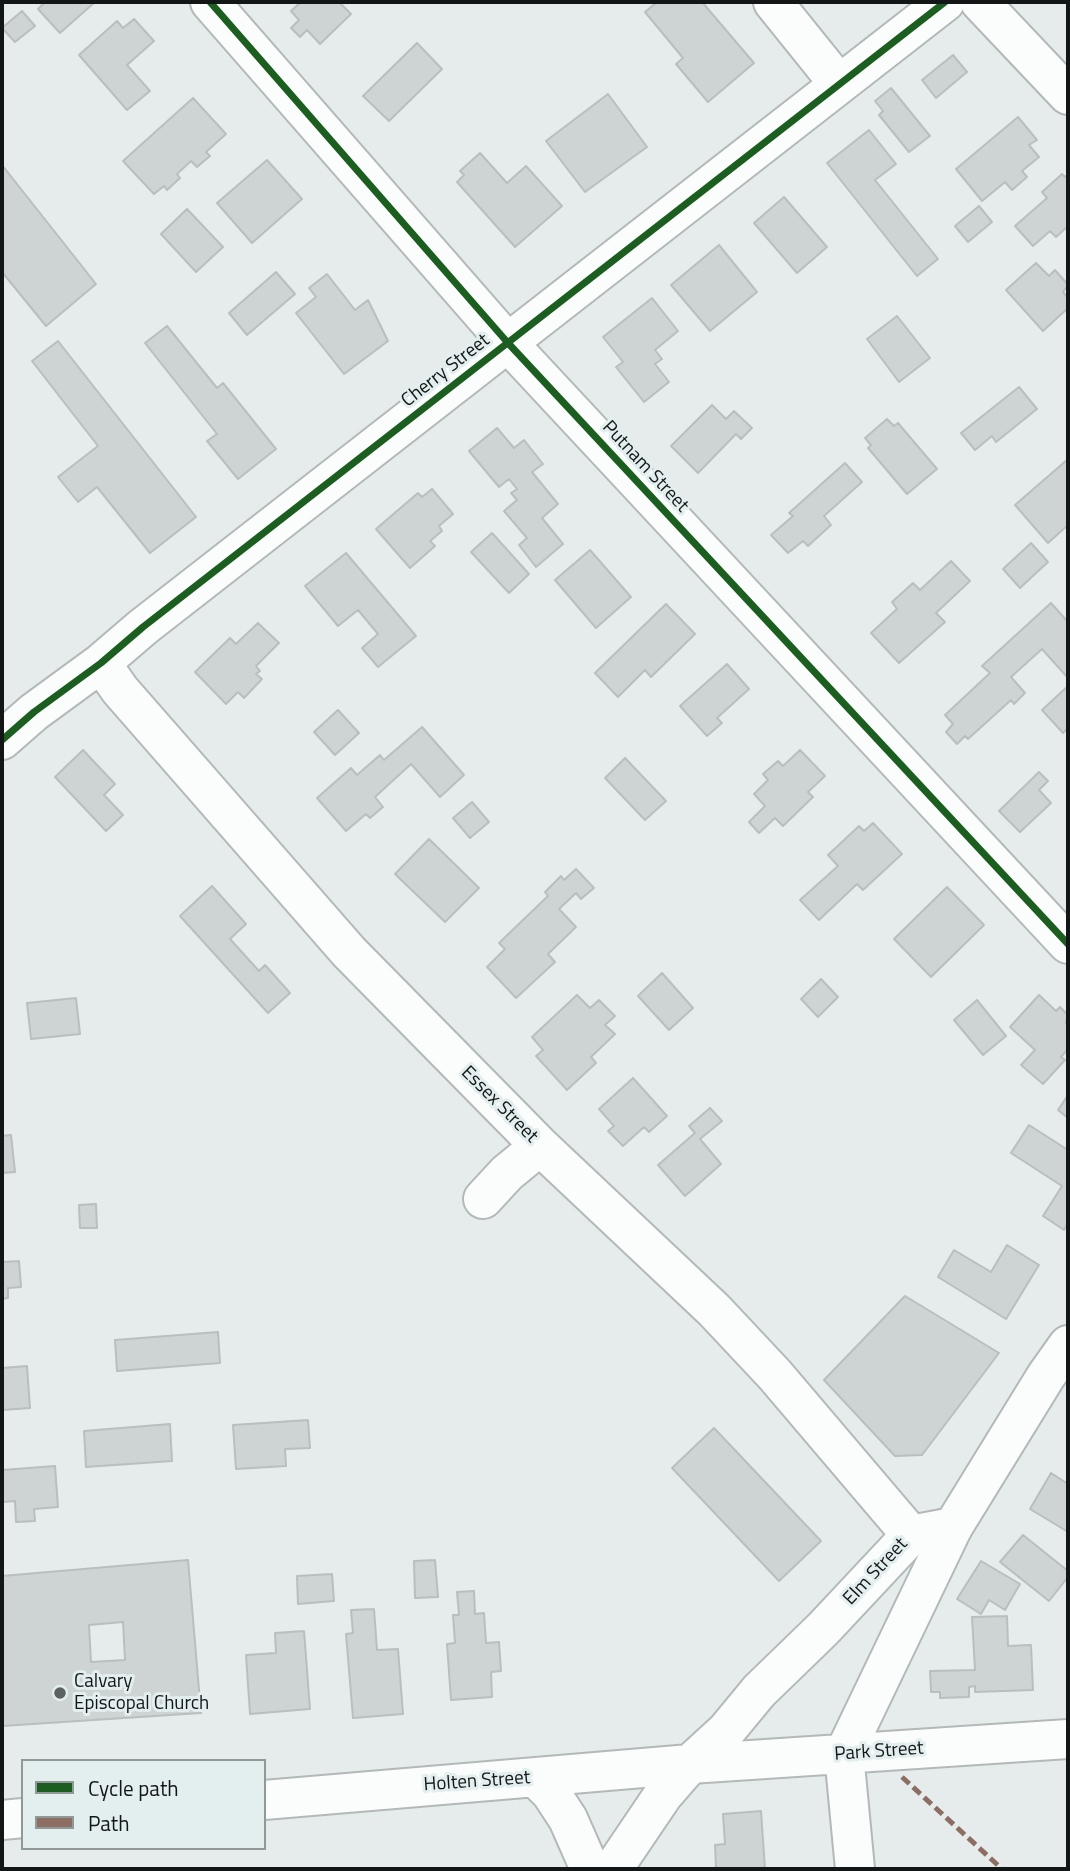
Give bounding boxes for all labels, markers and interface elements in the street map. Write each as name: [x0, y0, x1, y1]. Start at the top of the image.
street label: Cherry Street: [397, 330, 495, 412]
street label: Putnam Street: [597, 417, 693, 517]
street label: Essex Street: [456, 1062, 542, 1148]
street label: Elm Street: [839, 1534, 913, 1610]
place label: Calvary Episcopal Church: [74, 1671, 209, 1715]
marker: Calvary Episcopal Church: [52, 1685, 68, 1701]
street label: Park Street: [834, 1738, 924, 1766]
legend: [21, 1759, 266, 1850]
street label: Holten Street: [423, 1767, 531, 1797]
text: Cycle path: [88, 1772, 179, 1804]
text: Path: [88, 1807, 130, 1839]

